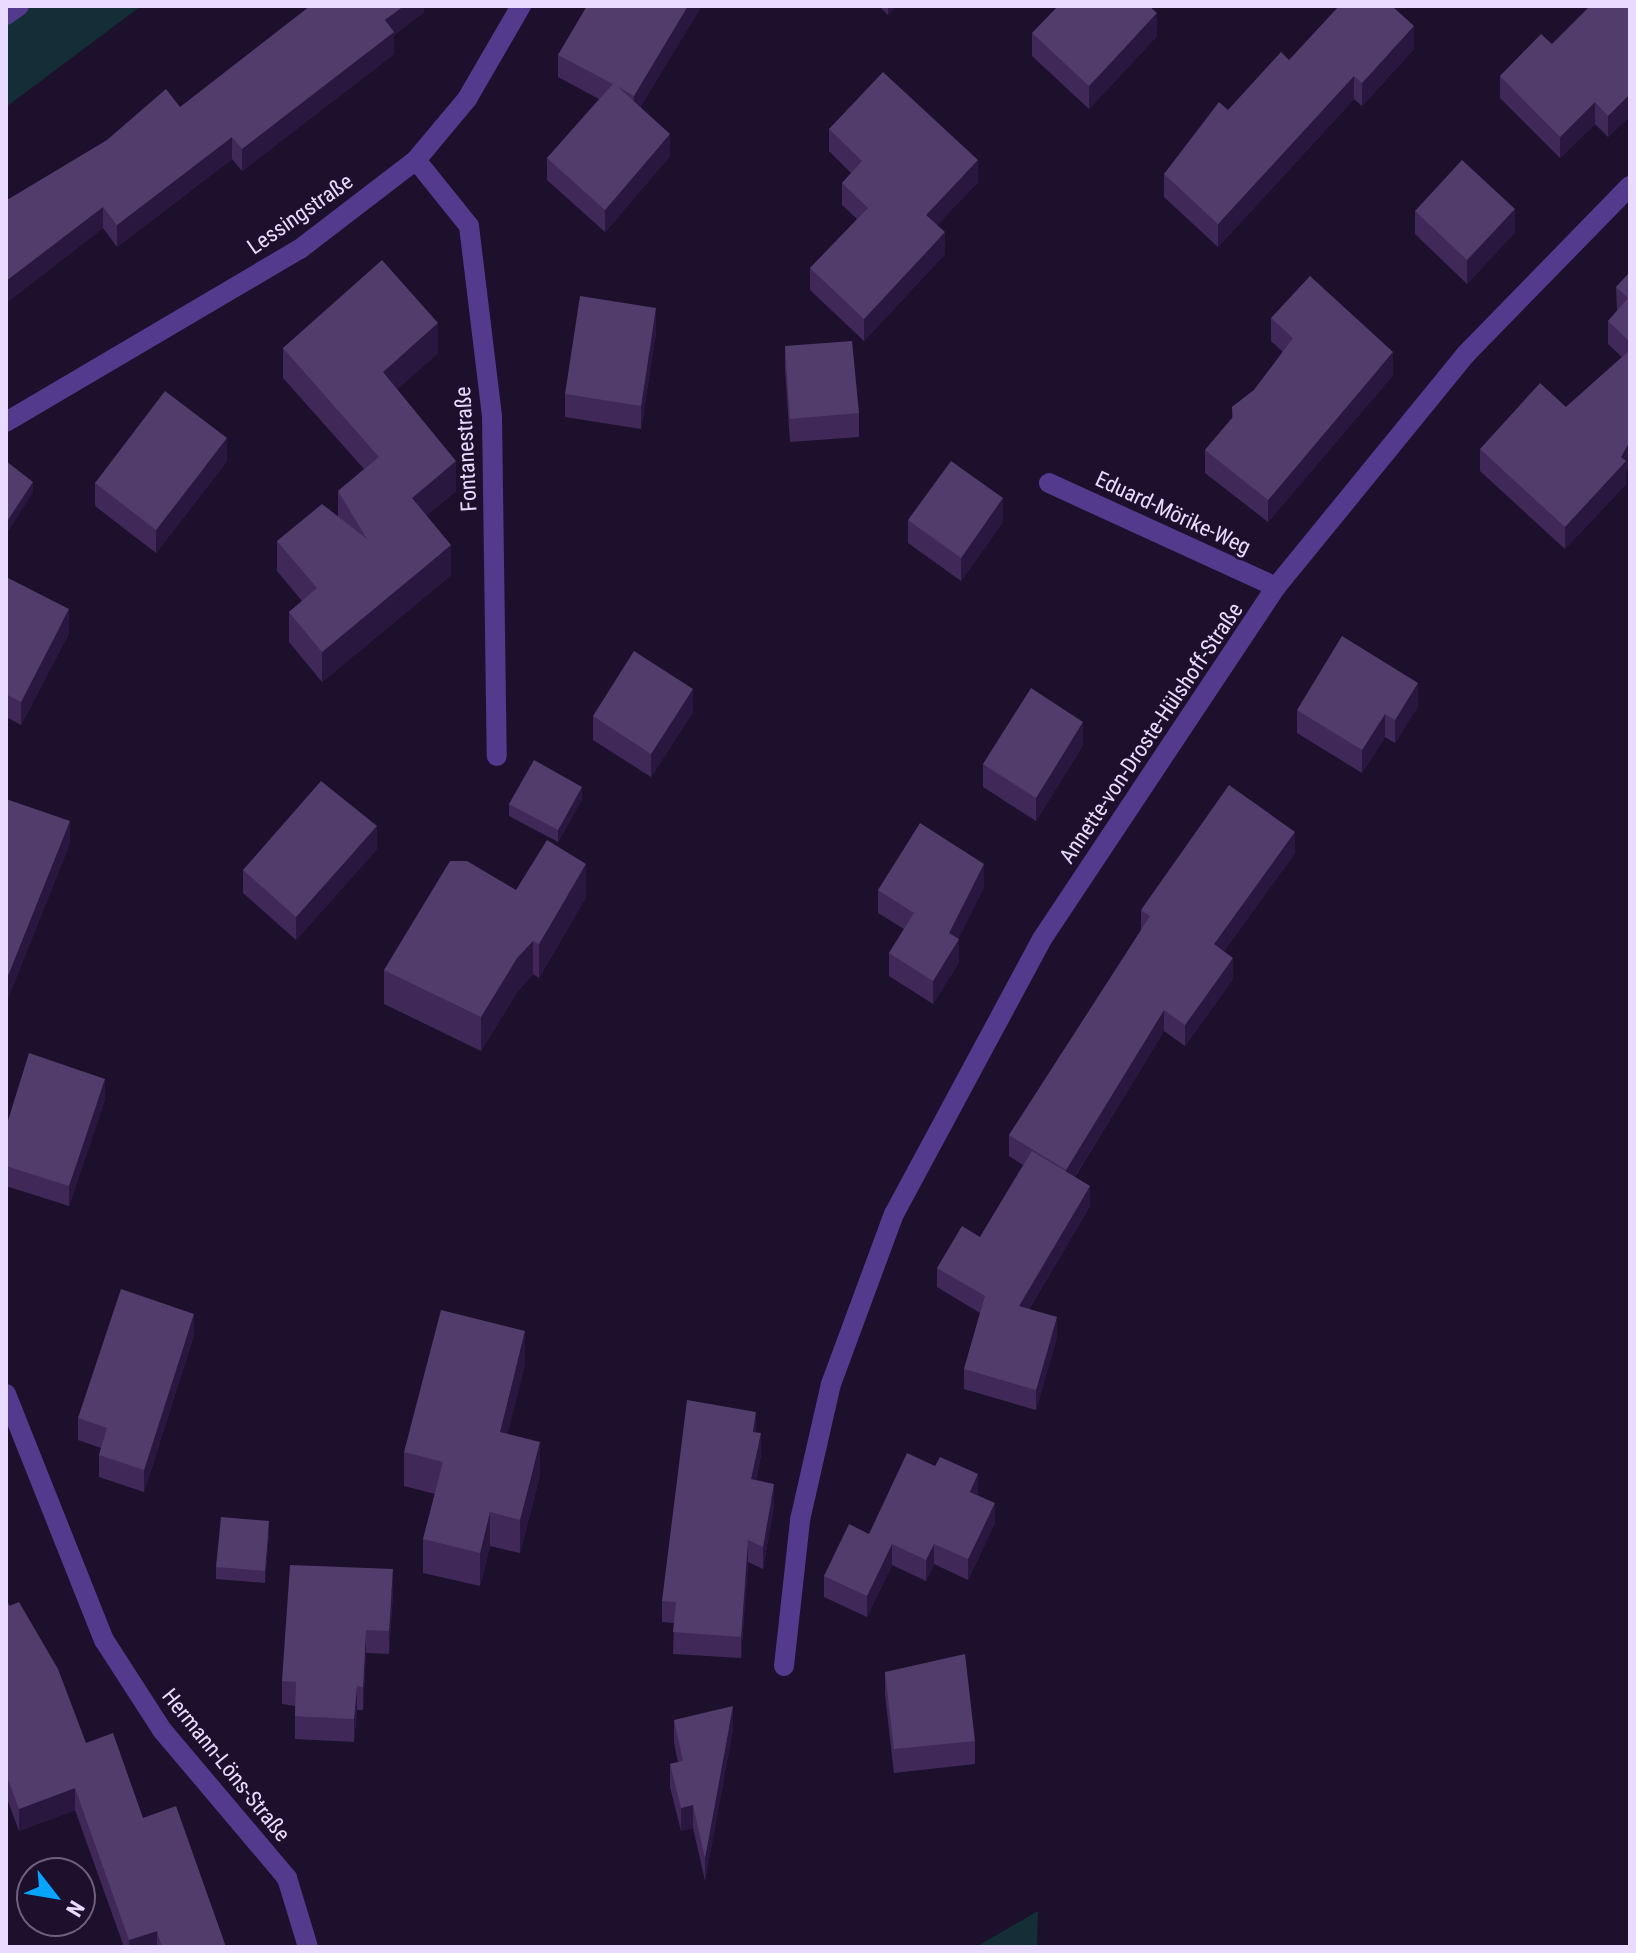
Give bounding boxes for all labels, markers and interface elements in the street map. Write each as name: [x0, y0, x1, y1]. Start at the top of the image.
street label: Lessingstraße: [242, 168, 358, 260]
street label: Fontanestraße: [450, 386, 482, 512]
street label: Eduard-Mörike-Weg: [1091, 466, 1255, 560]
street label: Annette-von-Droste-Hülshoff-Straße: [1054, 598, 1248, 868]
street label: Hermann-Löns-Straße: [156, 1683, 296, 1847]
north arrow: [16, 1857, 96, 1937]
text: N: [61, 1896, 89, 1921]

